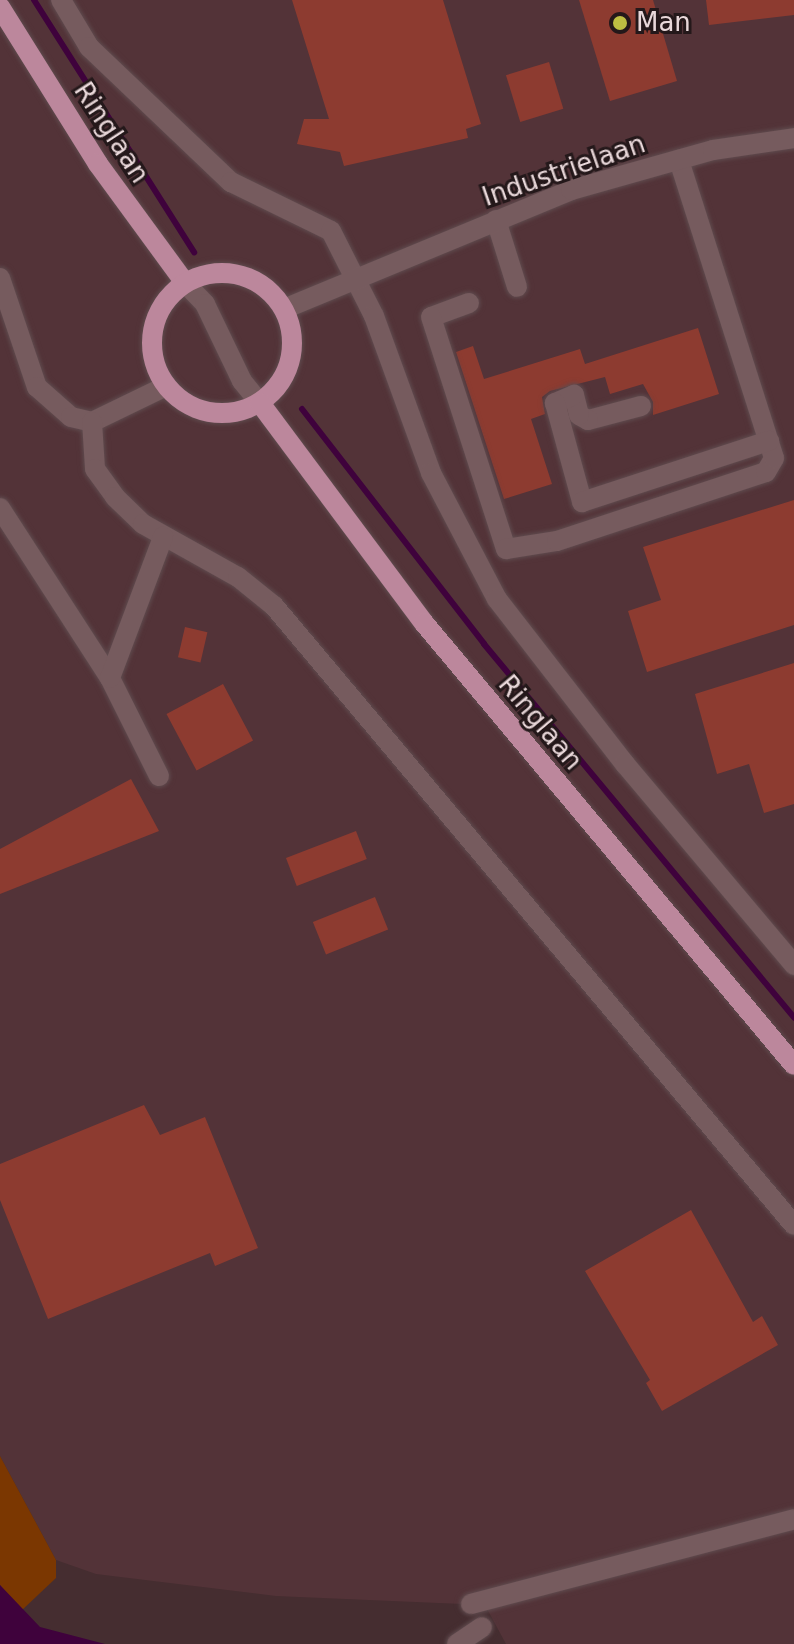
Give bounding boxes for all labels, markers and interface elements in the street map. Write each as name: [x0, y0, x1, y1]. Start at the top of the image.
place label: Man: [636, 7, 691, 39]
marker: Man: [611, 14, 629, 32]
street label: Ringlaan: [67, 77, 155, 189]
street label: Industrielaan: [478, 129, 650, 213]
street label: Ringlaan: [491, 669, 589, 777]

